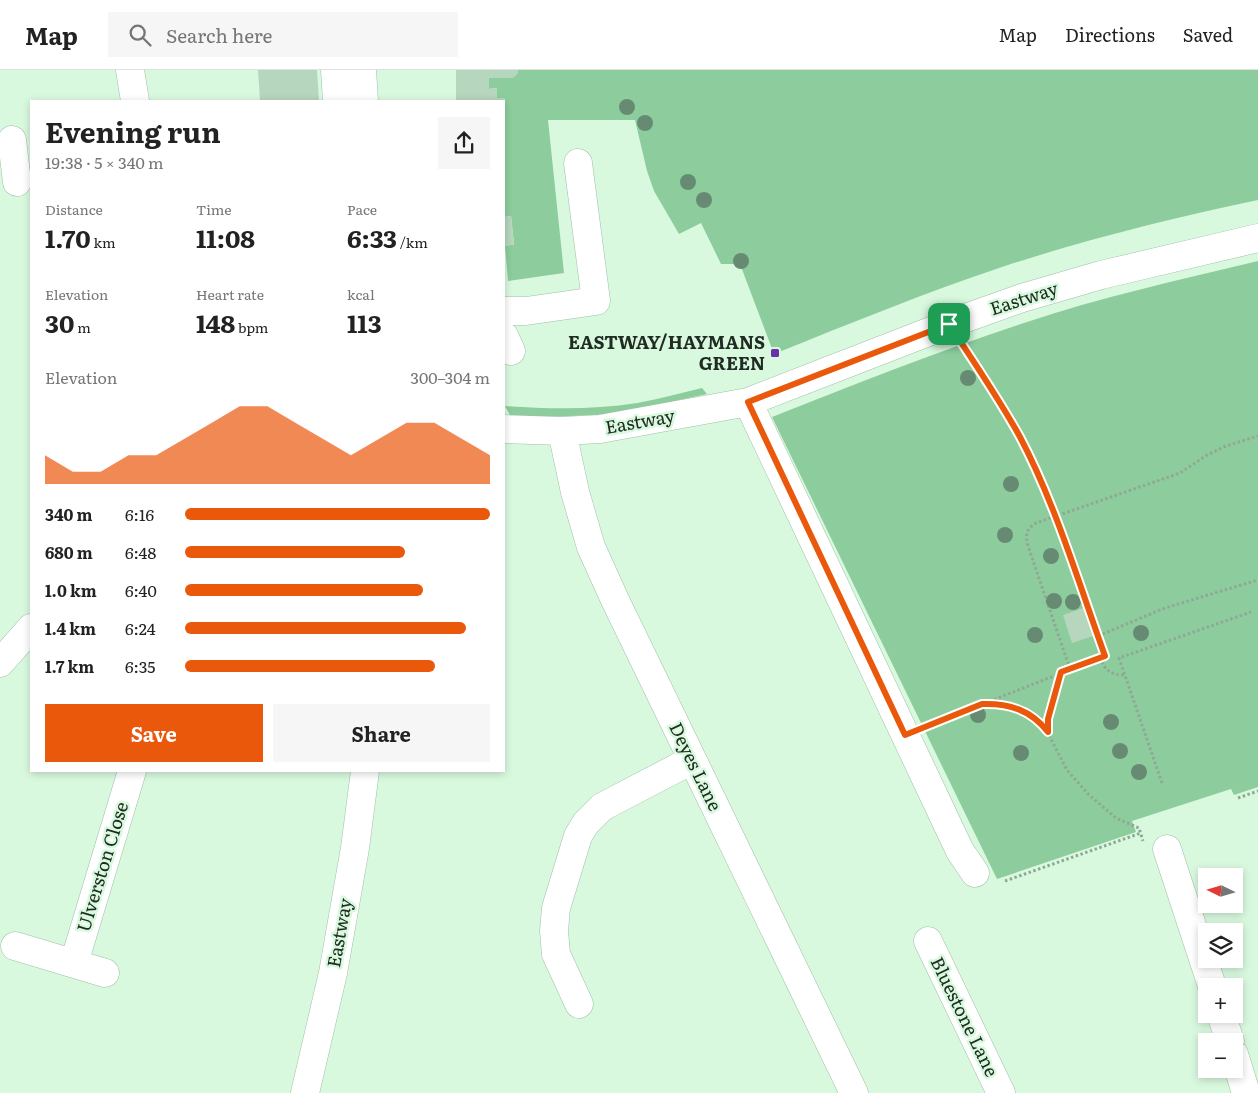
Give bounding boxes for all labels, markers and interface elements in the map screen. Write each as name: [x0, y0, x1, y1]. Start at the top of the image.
search box: [108, 12, 458, 57]
text: Map: [25, 17, 78, 52]
icon: search: [126, 21, 154, 49]
text: Search here: [166, 21, 272, 49]
text: Map: [999, 21, 1037, 48]
text: Directions: [1065, 21, 1155, 48]
text: Saved: [1183, 21, 1233, 48]
text: Evening run: [45, 110, 221, 152]
button: share: [438, 117, 490, 169]
text: 19:38 · 5 × 340 m: [45, 150, 163, 174]
text: Distance: [45, 199, 103, 219]
text: Time: [196, 199, 232, 219]
text: Pace: [347, 199, 377, 219]
text: 1.70: [45, 219, 91, 256]
text: 11:08: [196, 219, 255, 256]
text: 6:33: [347, 219, 397, 256]
text: km: [91, 232, 116, 252]
text: /km: [397, 232, 428, 252]
street label: Eastway: [986, 274, 1062, 321]
text: Elevation: [45, 284, 108, 304]
text: Heart rate: [196, 284, 264, 304]
text: kcal: [347, 284, 375, 304]
pin: [928, 303, 970, 345]
text: 30: [45, 304, 74, 341]
text: 148: [196, 304, 235, 341]
text: 113: [347, 304, 382, 341]
icon: arrive: [935, 310, 963, 338]
text: m: [74, 317, 91, 337]
text: bpm: [235, 317, 268, 337]
place label: EASTWAY/HAYMANS GREEN: [568, 328, 765, 376]
marker: EASTWAY/HAYMANS GREEN: [769, 347, 781, 359]
text: Elevation: [45, 365, 117, 389]
text: 300–304 m: [410, 365, 490, 389]
street label: Eastway: [603, 401, 677, 440]
text: 340 m: [45, 502, 93, 526]
text: 6:16: [125, 502, 154, 526]
text: 680 m: [45, 540, 93, 564]
text: 6:48: [125, 540, 156, 564]
text: 1.0 km: [45, 578, 97, 602]
text: 6:40: [125, 578, 157, 602]
text: 1.4 km: [45, 616, 96, 640]
text: 6:24: [125, 616, 156, 640]
text: 1.7 km: [45, 654, 94, 678]
text: 6:35: [125, 654, 155, 678]
button: Save: [45, 704, 263, 762]
button: Share: [273, 704, 490, 762]
street label: Deyes Lane: [663, 717, 729, 815]
street label: Ulverston Close: [69, 798, 134, 935]
north arrow: [1198, 868, 1242, 912]
map controls: [1198, 868, 1243, 1078]
street label: Eastway: [319, 895, 358, 970]
button: layers: [1198, 923, 1243, 968]
street label: Bluestone Lane: [925, 952, 1006, 1081]
button: +: [1198, 978, 1243, 1023]
button: −: [1198, 1033, 1243, 1078]

